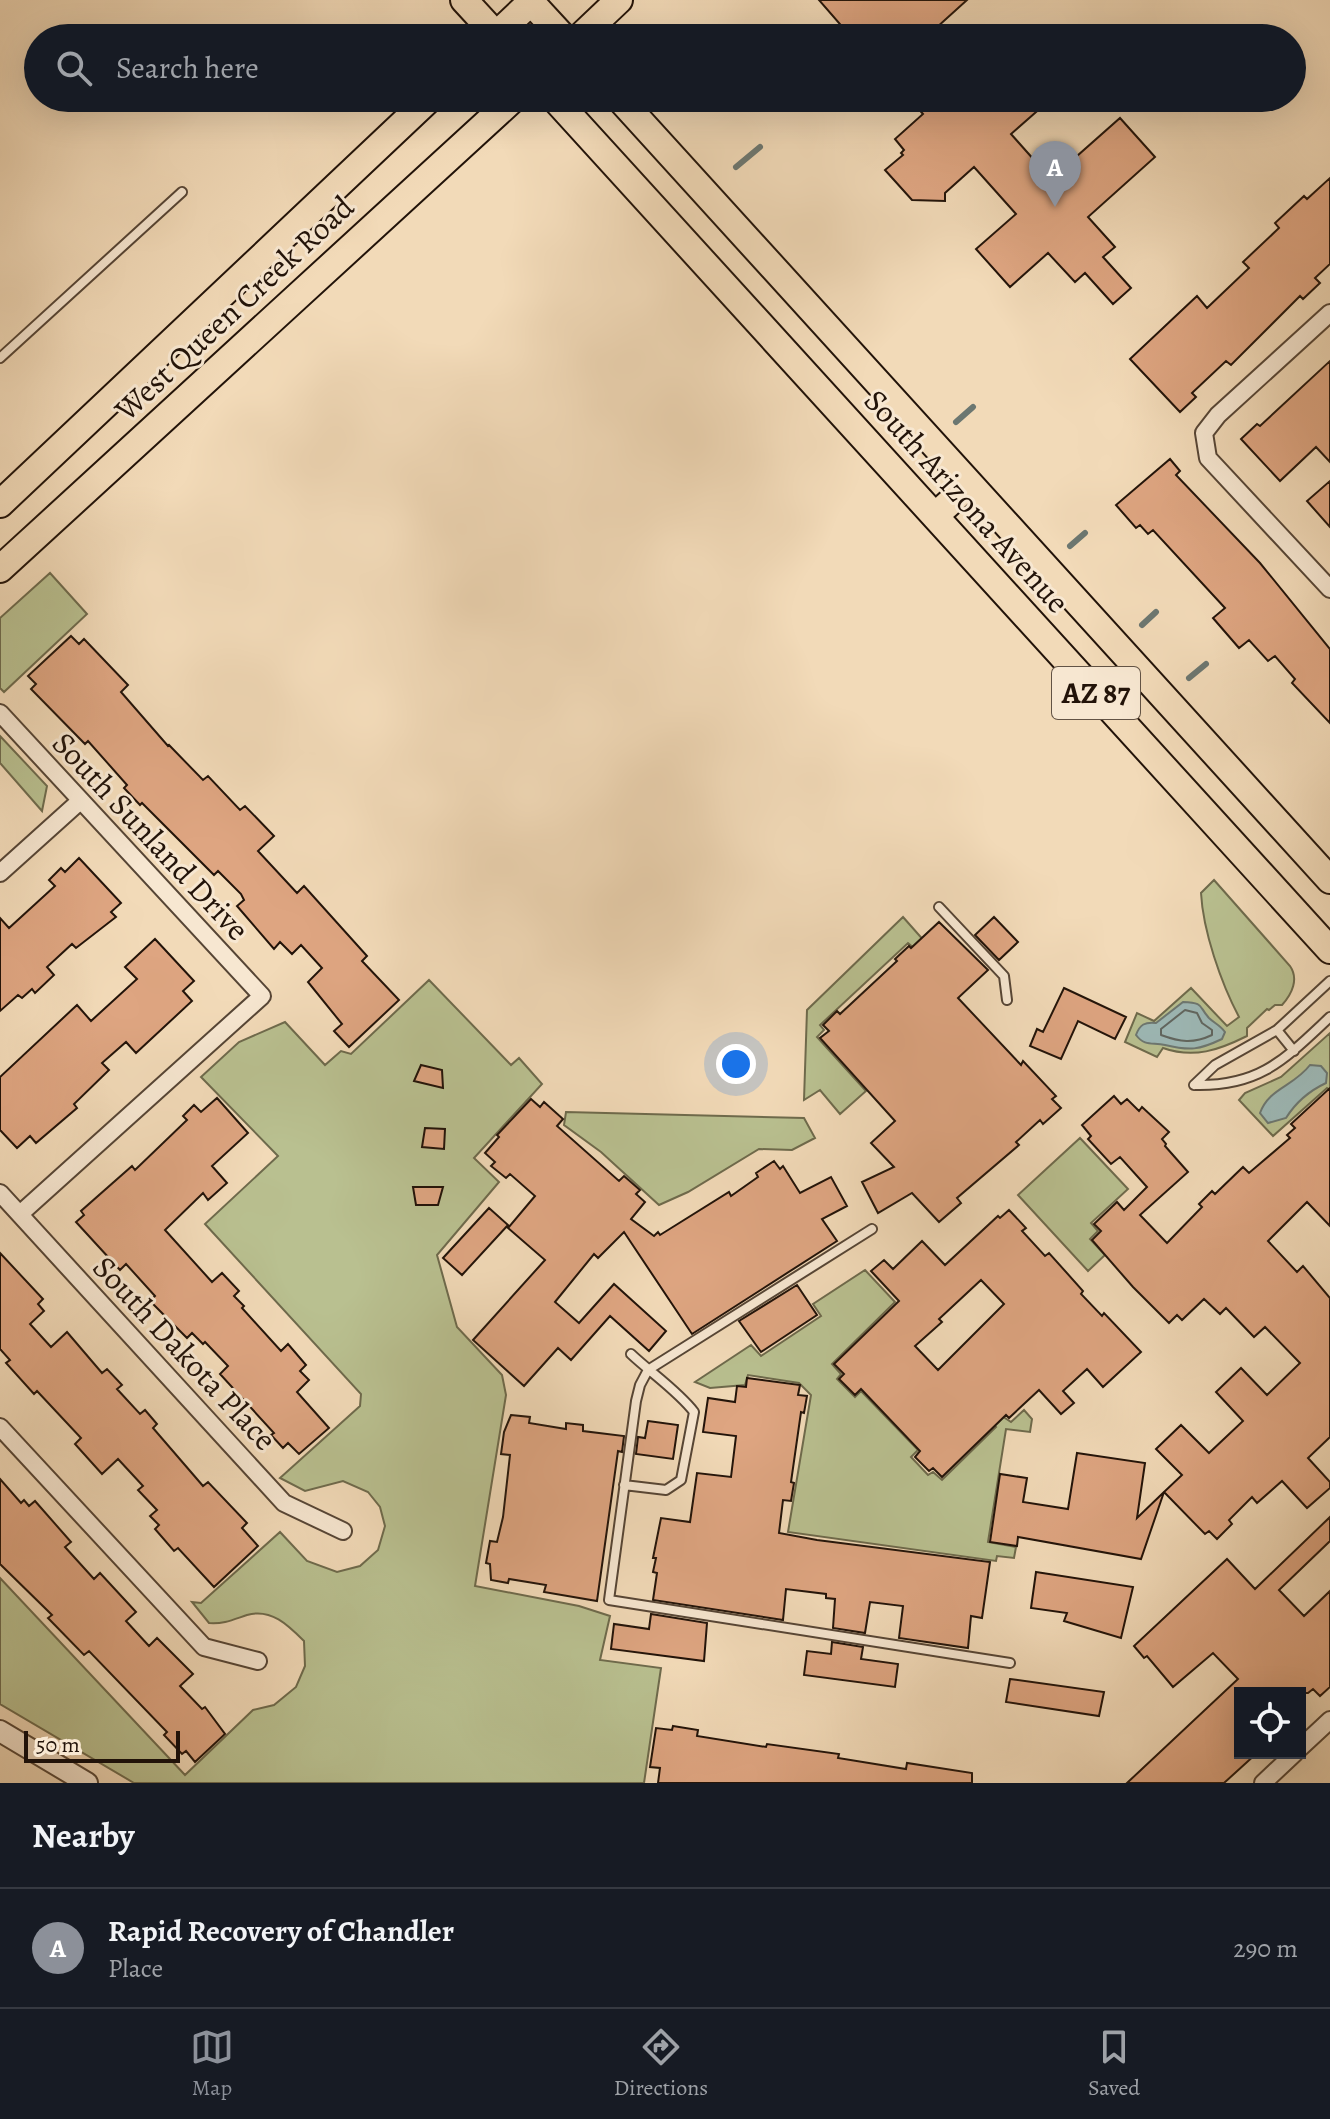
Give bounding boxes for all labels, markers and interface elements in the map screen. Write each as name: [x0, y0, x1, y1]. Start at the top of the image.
search box: [24, 24, 1306, 112]
icon: search: [52, 46, 96, 90]
text: Search here: [116, 48, 259, 88]
pin: A: [1029, 141, 1081, 207]
street label: West Queen Creek Road: [104, 185, 364, 431]
street label: South Arizona Avenue: [854, 379, 1080, 623]
road number: AZ 87: [1052, 667, 1140, 719]
street label: South Sunland Drive: [43, 722, 259, 950]
your location: [716, 1044, 756, 1084]
street label: South Dakota Place: [83, 1246, 287, 1460]
map controls: [1234, 1687, 1306, 1759]
button: locate: [1234, 1687, 1306, 1759]
scale bar: [24, 1727, 180, 1763]
text: 50 m: [36, 1730, 80, 1760]
text: Nearby: [32, 1812, 135, 1859]
text: Rapid Recovery of Chandler: [108, 1911, 454, 1951]
text: A: [50, 1931, 66, 1966]
text: 290 m: [1233, 1931, 1298, 1966]
text: Place: [108, 1951, 163, 1986]
tab: Map: [190, 2025, 234, 2103]
tab: Directions: [614, 2025, 708, 2103]
tab: Saved: [1088, 2025, 1140, 2103]

